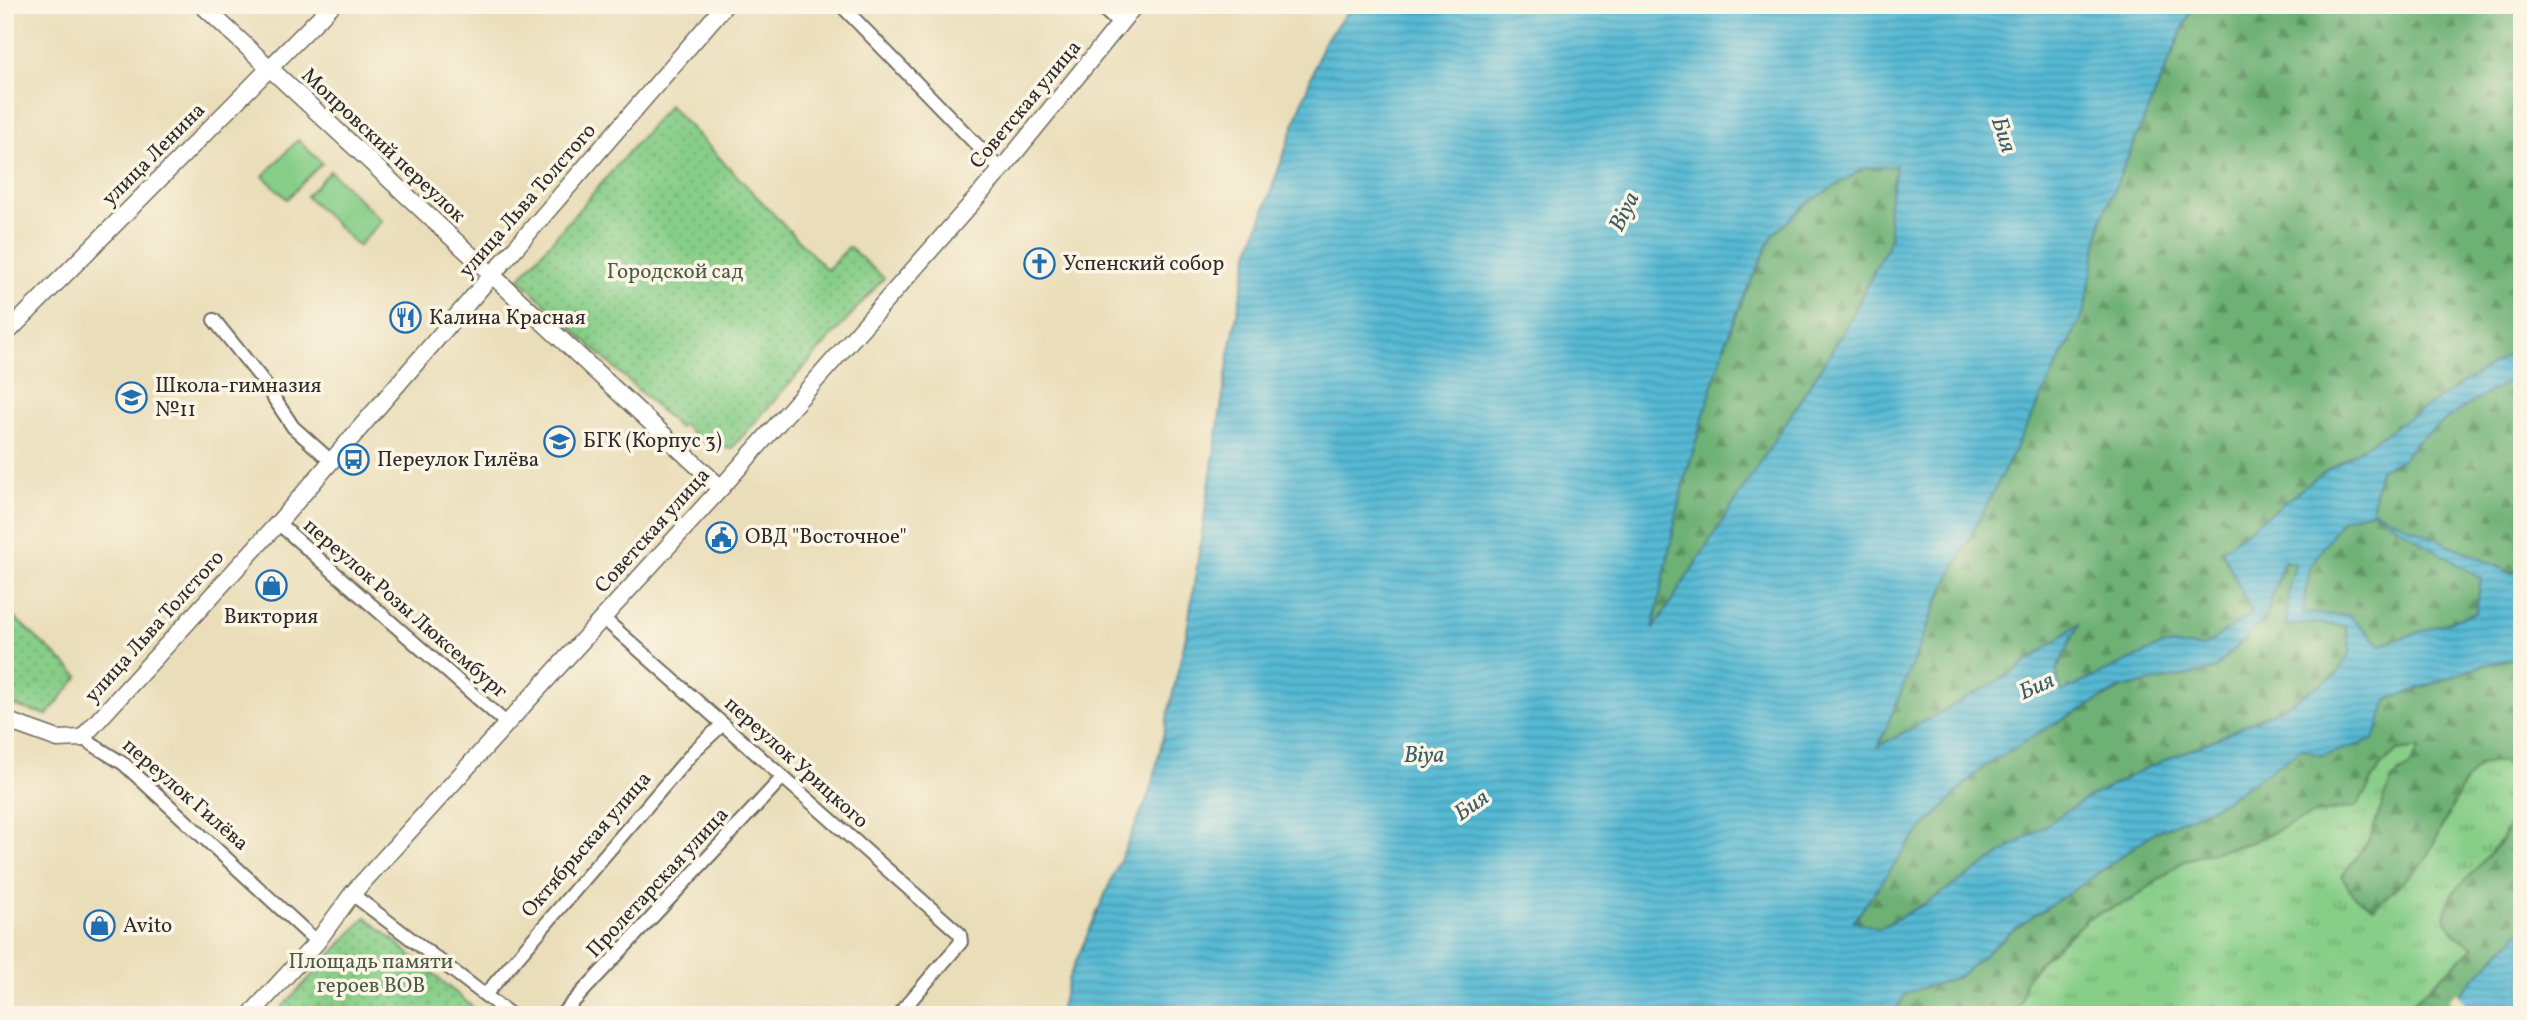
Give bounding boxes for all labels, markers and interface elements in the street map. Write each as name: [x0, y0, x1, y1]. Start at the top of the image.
street label: Советская улица: [963, 34, 1089, 176]
street label: Мопровский переулок: [294, 62, 472, 230]
street label: улица Ленина: [96, 97, 212, 213]
water label: Бия: [1982, 113, 2024, 157]
street label: улица Льва Толстого: [453, 117, 603, 285]
water label: Biya: [1602, 187, 1648, 237]
church icon: Успенский собор: [1023, 247, 1057, 281]
place label: Успенский собор: [1063, 250, 1224, 279]
park label: Городской сад: [607, 258, 743, 287]
restaurant icon: Калина Красная: [389, 301, 423, 335]
place label: Калина Красная: [429, 304, 586, 333]
place label: Школа-гимназия №11: [155, 372, 321, 425]
school or university icon: Школа-гимназия №11: [115, 381, 149, 415]
school or university icon: БГК (Корпус 3): [543, 424, 577, 458]
place label: БГК (Корпус 3): [583, 427, 722, 456]
bus stop icon: Переулок Гилёва: [337, 443, 371, 477]
place label: Переулок Гилёва: [377, 446, 539, 475]
street label: Советская улица: [589, 462, 717, 600]
street label: переулок Розы Люксембург: [297, 512, 513, 706]
public building icon: ОВД "Восточное": [705, 520, 739, 554]
place label: ОВД "Восточное": [745, 523, 907, 552]
street label: улица Льва Толстого: [78, 544, 232, 710]
shop icon: Виктория: [254, 568, 288, 602]
place label: Виктория: [224, 603, 318, 632]
water label: Бия: [2014, 665, 2060, 709]
street label: переулок Урицкого: [718, 690, 874, 836]
street label: переулок Гилёва: [115, 732, 255, 858]
water label: Biya: [1404, 740, 1444, 772]
street label: Октябрьская улица: [515, 766, 659, 924]
water label: Бия: [1448, 783, 1496, 829]
street label: Пролетарская улица: [580, 801, 736, 965]
shop icon: Avito: [83, 909, 117, 943]
place label: Avito: [123, 912, 172, 941]
park label: Площадь памяти героев ВОВ: [289, 948, 454, 1001]

